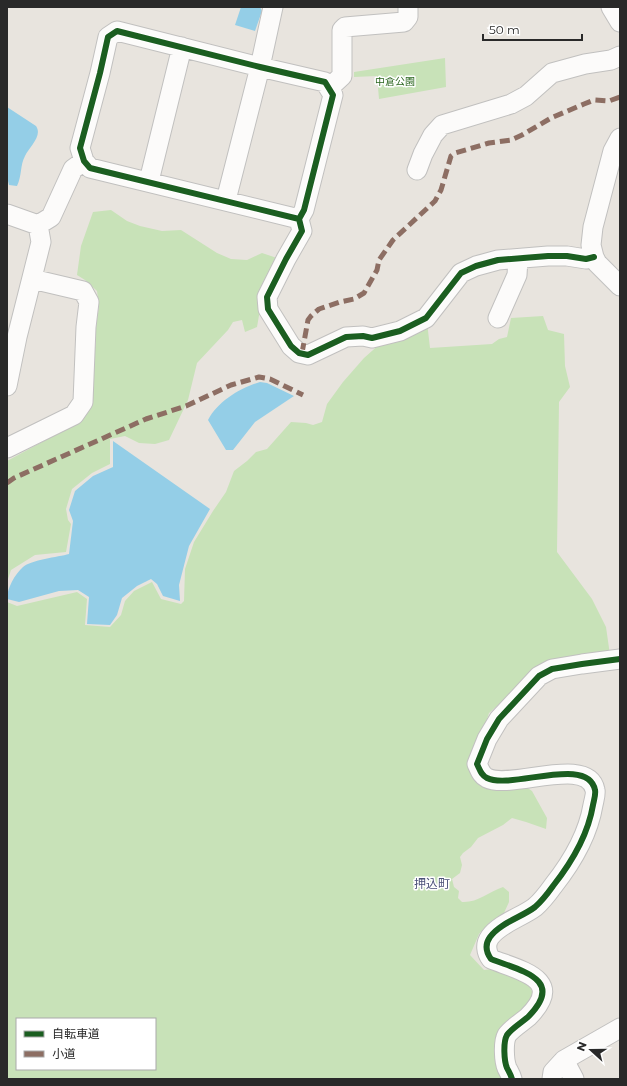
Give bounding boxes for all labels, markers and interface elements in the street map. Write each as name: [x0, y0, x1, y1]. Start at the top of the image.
scale bar: [483, 16, 582, 42]
text: 50 m: [489, 22, 520, 37]
park label: 中倉公園: [375, 75, 415, 88]
district label: 押込町: [414, 876, 450, 891]
legend: [16, 1018, 156, 1070]
text: 自転車道: [52, 1026, 100, 1041]
north arrow: [571, 1030, 611, 1070]
text: N: [574, 1040, 590, 1053]
text: 小道: [52, 1046, 76, 1061]

